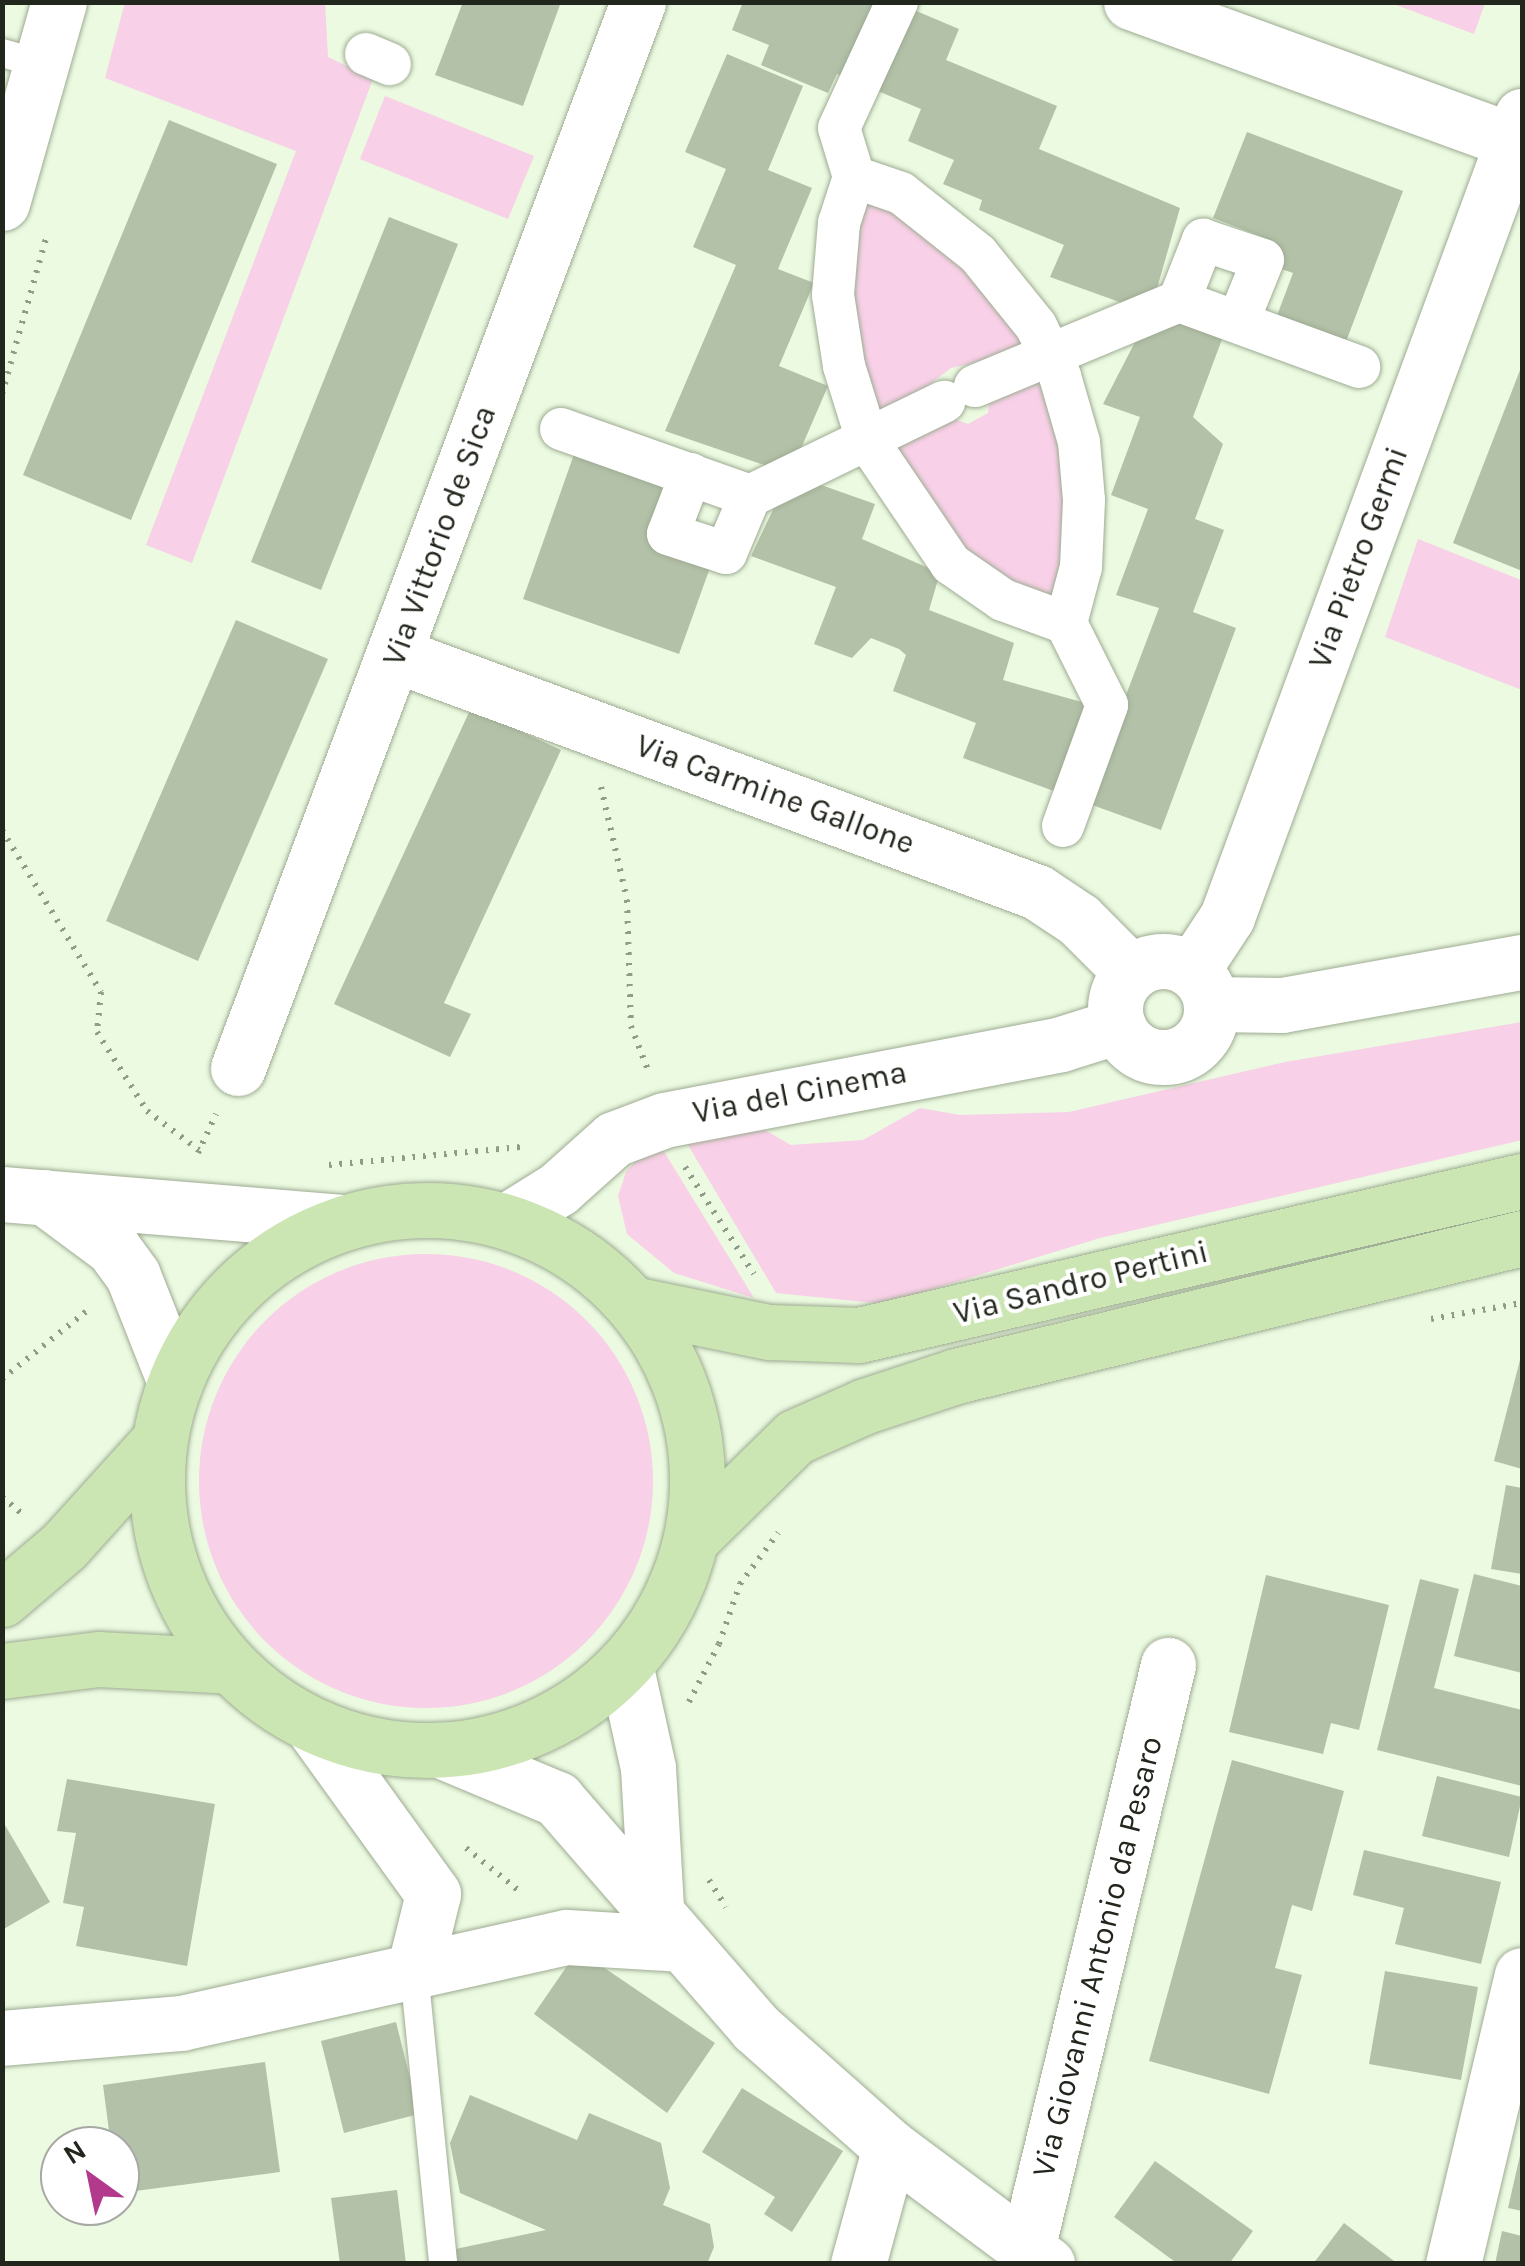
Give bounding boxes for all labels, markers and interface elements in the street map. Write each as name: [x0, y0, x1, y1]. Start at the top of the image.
street label: Via Vittorio de Sica: [375, 401, 505, 671]
street label: Via Pietro Germi: [1301, 442, 1417, 674]
street label: Via Carmine Gallone: [630, 727, 920, 863]
street label: Via del Cinema: [690, 1053, 910, 1133]
street label: Via Sandro Pertini: [950, 1233, 1212, 1333]
street label: Via Giovanni Antonio da Pesaro: [1025, 1733, 1171, 2181]
north arrow: [40, 2126, 140, 2226]
text: N: [57, 2133, 92, 2171]

